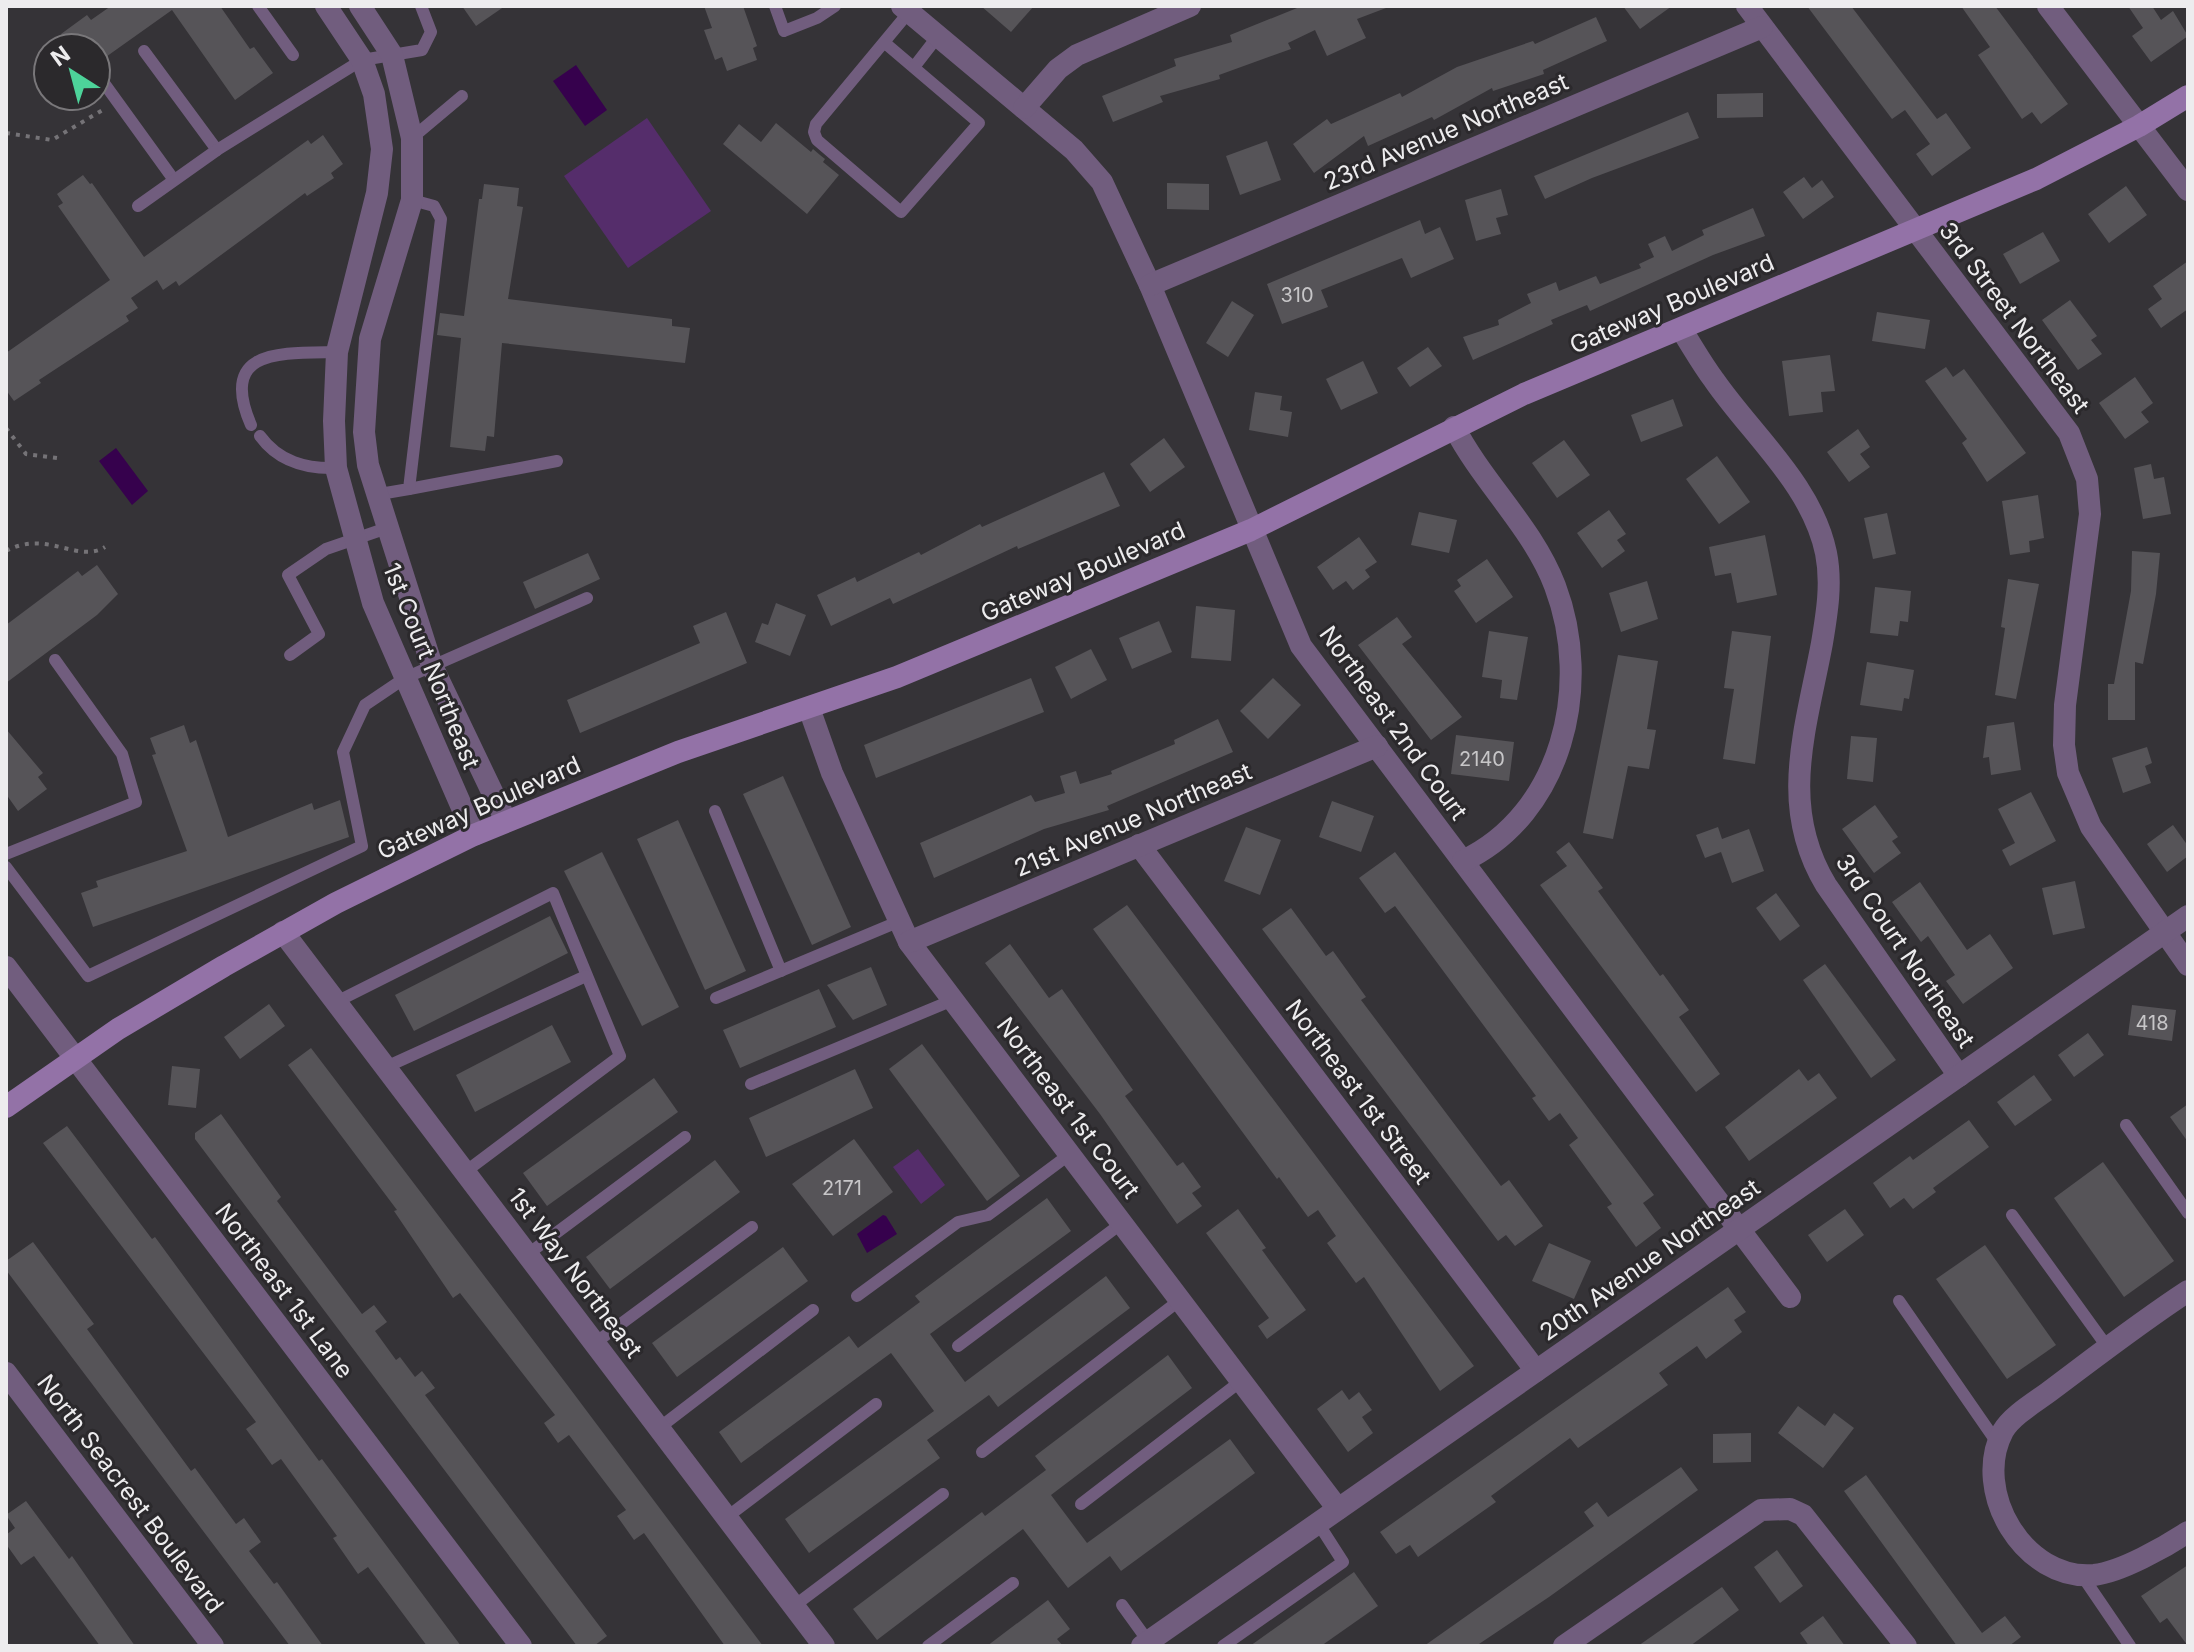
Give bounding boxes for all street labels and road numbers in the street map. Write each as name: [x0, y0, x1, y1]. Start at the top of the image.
street label: 23rd Avenue Northeast: [1319, 67, 1573, 196]
street label: 3rd Street Northeast: [1933, 217, 2096, 419]
street label: Gateway Boulevard: [1565, 247, 1778, 360]
street label: Gateway Boulevard: [976, 515, 1189, 628]
street label: 1st Court Northeast: [377, 559, 486, 773]
street label: Northeast 2nd Court: [1313, 620, 1474, 825]
street label: Gateway Boulevard: [373, 750, 585, 865]
street label: 21st Avenue Northeast: [1010, 756, 1256, 883]
street label: 3rd Court Northeast: [1830, 848, 1981, 1053]
street label: Northeast 1st Street: [1280, 994, 1437, 1190]
street label: Northeast 1st Court: [991, 1011, 1146, 1204]
street label: 20th Avenue Northeast: [1534, 1172, 1766, 1347]
street label: 1st Way Northeast: [502, 1182, 649, 1363]
street label: Northeast 1st Lane: [209, 1198, 360, 1384]
street label: North Seacrest Boulevard: [31, 1369, 230, 1619]

